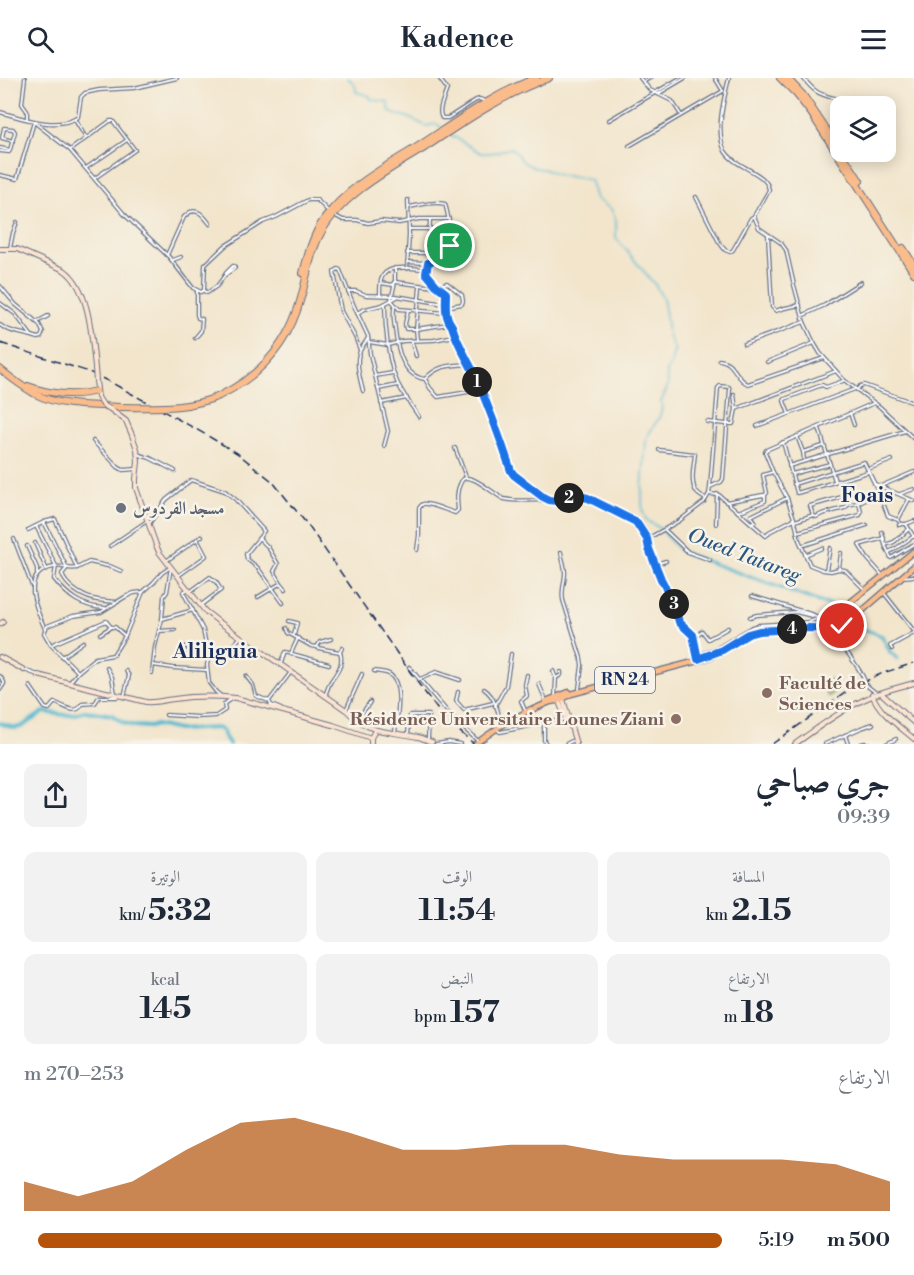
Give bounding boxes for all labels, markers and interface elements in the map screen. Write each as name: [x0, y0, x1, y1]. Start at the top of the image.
text: Kadence: [400, 22, 514, 56]
icon: search: [24, 23, 57, 56]
icon: menu: [857, 23, 890, 56]
map controls: [830, 96, 896, 162]
button: layers: [830, 96, 896, 162]
pin: [424, 220, 475, 271]
icon: arrive: [433, 229, 466, 262]
pin: 1: [462, 367, 492, 397]
text: 1: [473, 372, 481, 392]
pin: 2: [554, 483, 584, 513]
district label: Foais: [841, 483, 893, 509]
text: 2: [564, 488, 574, 508]
place label: مسجد الفردوس: [133, 497, 224, 520]
marker: مسجد الفردوس: [114, 501, 128, 515]
water label: Oued Tatareg: [684, 523, 806, 590]
pin: 3: [659, 589, 689, 619]
text: 3: [669, 594, 679, 614]
pin: [816, 600, 867, 651]
icon: check: [825, 609, 858, 642]
pin: 4: [777, 614, 807, 644]
text: 4: [787, 619, 797, 639]
district label: Aliliguia: [171, 639, 258, 665]
road number: RN 24: [595, 667, 655, 693]
place label: Faculté de Sciences: [779, 672, 866, 716]
marker: Faculté de Sciences: [760, 686, 774, 700]
place label: Résidence Universitaire Lounes Ziani: [350, 708, 664, 731]
marker: Résidence Universitaire Lounes Ziani: [669, 712, 683, 726]
text: جري صباحي: [756, 762, 890, 803]
button: share: [24, 764, 87, 827]
text: 09:39: [837, 805, 890, 830]
text: الوتيرة: [151, 867, 180, 887]
text: الوقت: [442, 867, 472, 887]
text: المسافة: [732, 867, 765, 887]
text: 5:32: [148, 892, 212, 930]
text: 11:54: [418, 892, 496, 930]
text: 2.15: [731, 892, 792, 930]
text: /km: [119, 905, 148, 925]
text: km: [706, 905, 731, 925]
text: النبض: [441, 969, 474, 989]
text: الارتفاع: [728, 969, 769, 989]
text: kcal: [151, 970, 180, 990]
text: 145: [139, 990, 191, 1028]
text: 157: [450, 994, 500, 1032]
text: 18: [741, 994, 774, 1032]
text: bpm: [414, 1007, 450, 1027]
text: m: [723, 1007, 741, 1027]
text: 253–270 m: [24, 1062, 124, 1087]
text: الارتفاع: [838, 1066, 890, 1091]
text: 5:19: [758, 1228, 794, 1253]
text: 500 m: [827, 1228, 890, 1253]

